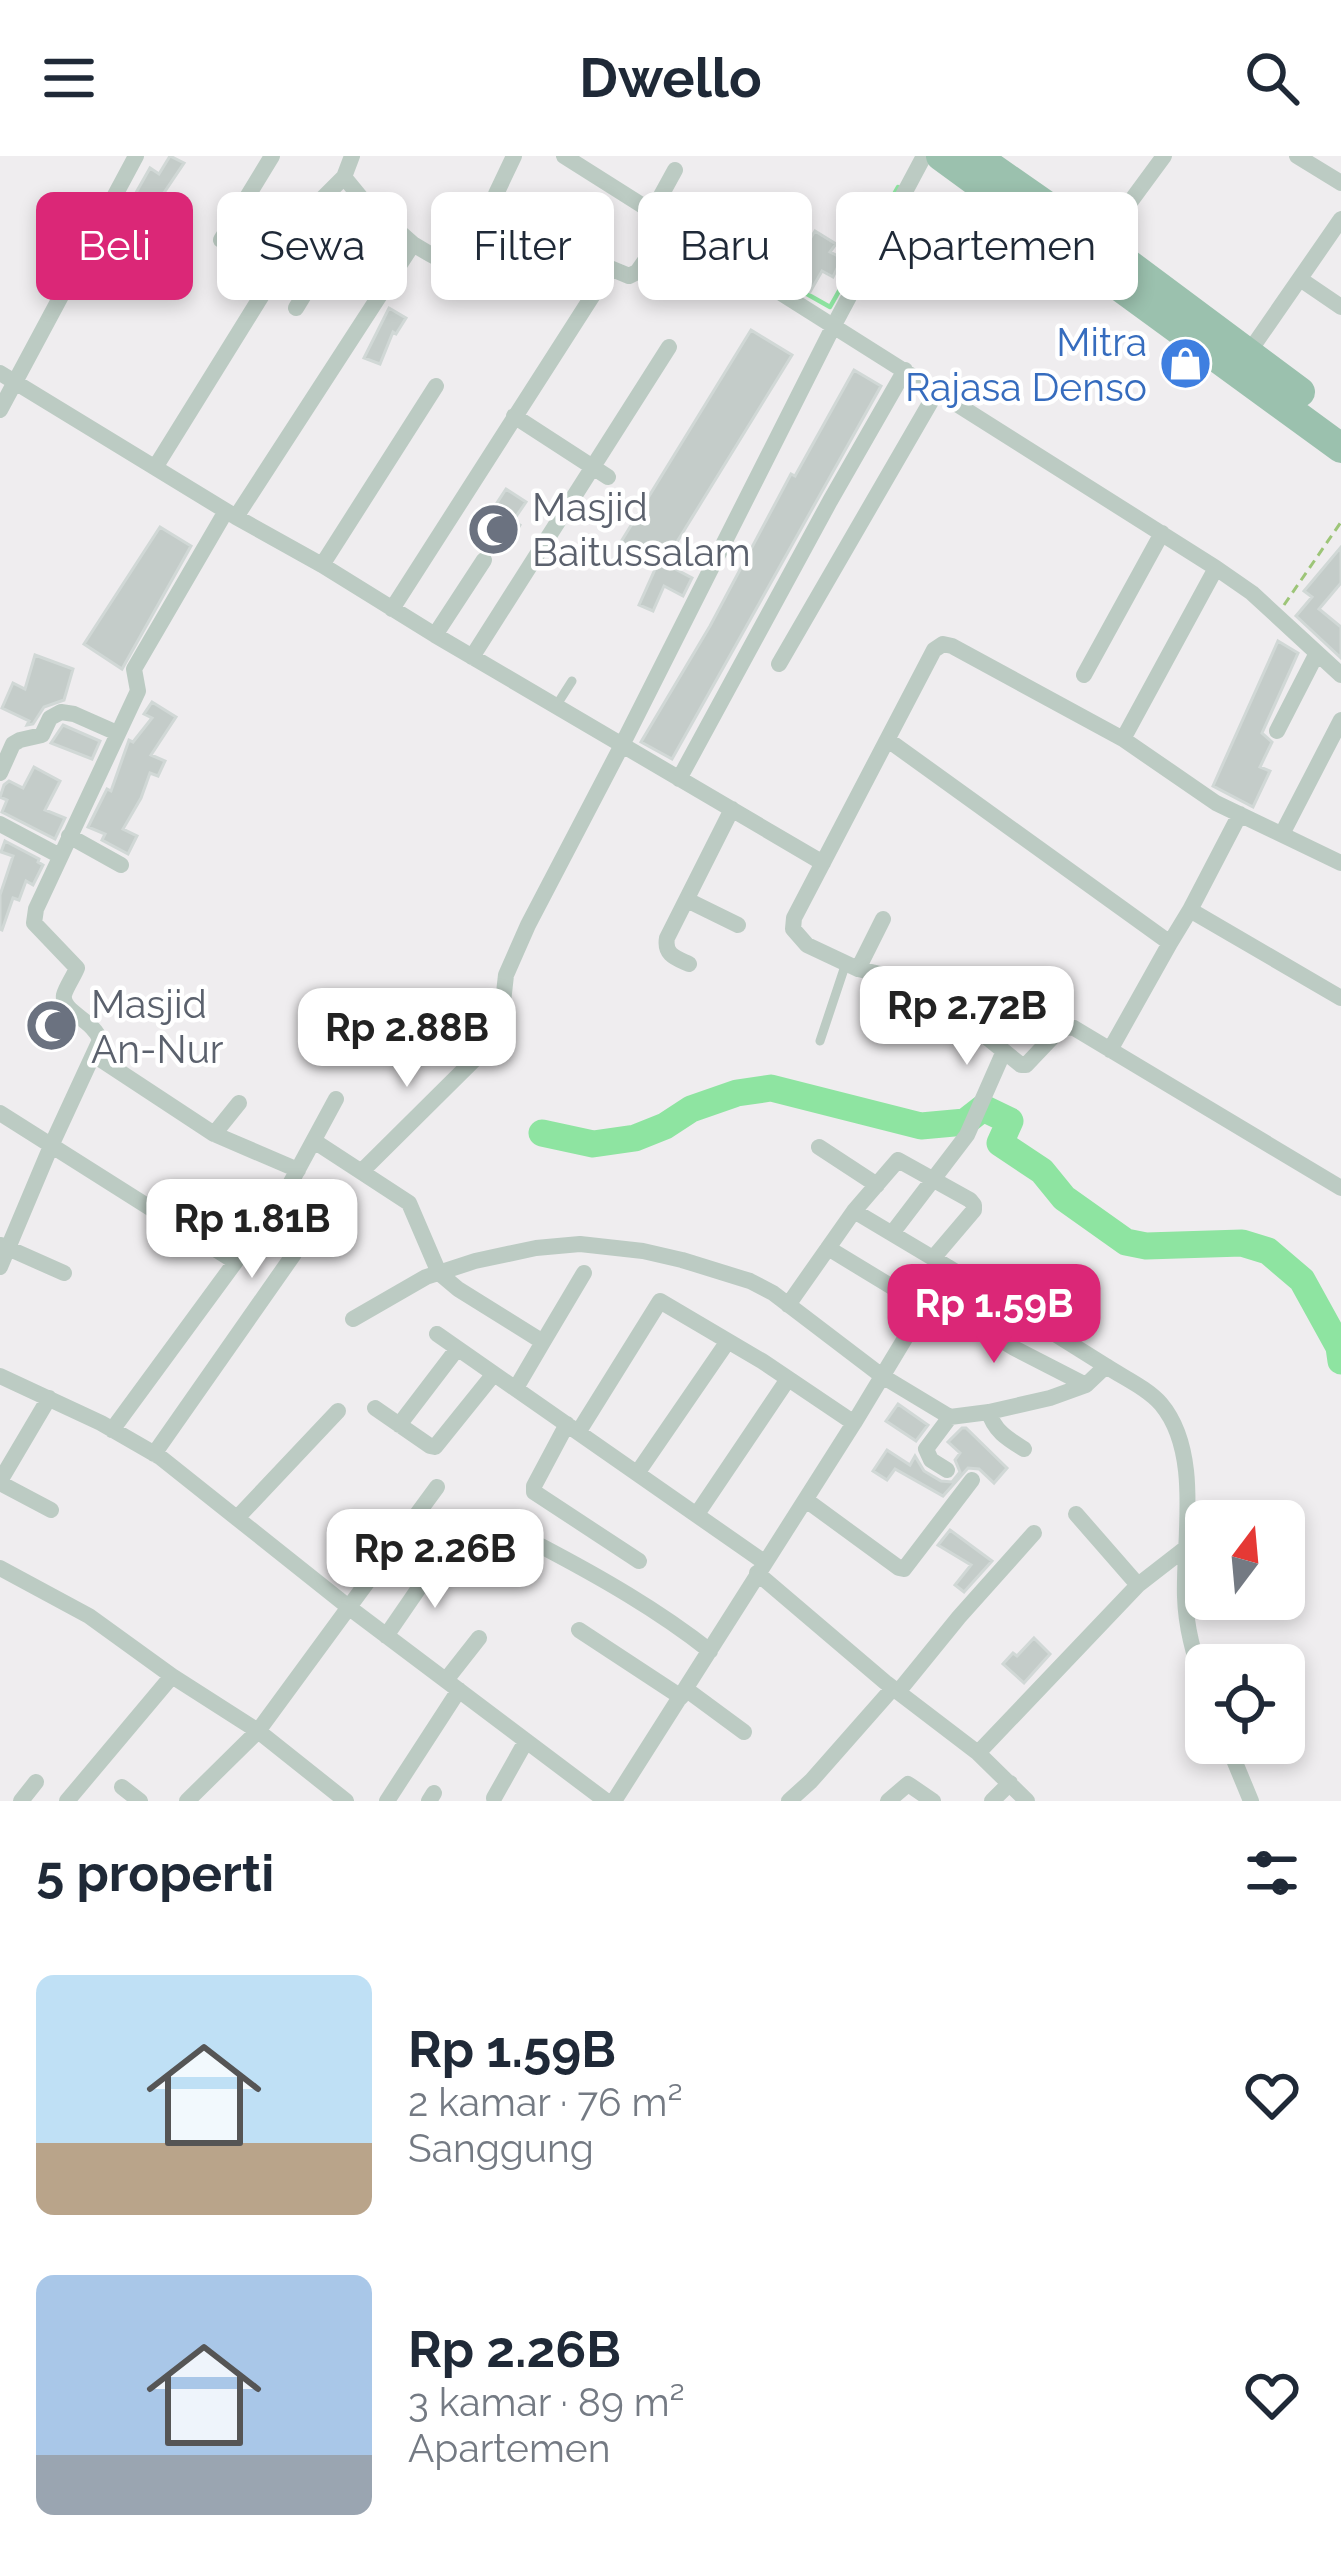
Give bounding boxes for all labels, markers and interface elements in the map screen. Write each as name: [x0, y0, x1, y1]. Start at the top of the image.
icon: menu: [36, 45, 102, 111]
icon: search: [1239, 45, 1305, 111]
text: Dwello: [579, 46, 762, 110]
chip: Beli: [36, 192, 193, 300]
chip: Sewa: [217, 192, 407, 300]
chip: Filter: [431, 192, 614, 300]
chip: Baru: [638, 192, 812, 300]
chip: Apartemen: [836, 192, 1138, 300]
place label: Mitra Rajasa Denso: [905, 319, 1147, 410]
shop icon: Mitra Rajasa Denso: [1158, 336, 1214, 392]
place label: Masjid Baitussalam: [532, 484, 751, 575]
mosque icon: Masjid Baitussalam: [465, 501, 521, 557]
pin: Rp 2.72B: [843, 966, 1091, 1068]
place label: Masjid An-Nur: [91, 981, 224, 1072]
text: Rp 2.72B: [887, 982, 1047, 1028]
pin: Rp 2.88B: [283, 988, 531, 1090]
mosque icon: Masjid An-Nur: [24, 998, 80, 1054]
text: Rp 2.88B: [325, 1004, 489, 1050]
pin: Rp 1.81B: [128, 1179, 376, 1281]
text: Rp 1.81B: [173, 1195, 331, 1241]
pin: Rp 1.59B: [870, 1264, 1118, 1366]
text: Rp 1.59B: [915, 1280, 1073, 1326]
north arrow: [1185, 1500, 1305, 1620]
map controls: [1185, 1500, 1305, 1764]
pin: Rp 2.26B: [311, 1509, 559, 1611]
text: Rp 2.26B: [354, 1525, 516, 1571]
button: locate: [1185, 1644, 1305, 1764]
icon: filters: [1239, 1840, 1305, 1906]
text: 5 properti: [36, 1843, 274, 1903]
text: Rp 1.59B: [408, 2019, 616, 2079]
icon: home: [132, 2023, 276, 2167]
icon: heart: [1239, 2062, 1305, 2128]
text: 2 kamar · 76 m²: [408, 2079, 683, 2125]
text: Sanggung: [408, 2125, 594, 2171]
text: Rp 2.26B: [408, 2319, 621, 2379]
icon: home: [132, 2323, 276, 2467]
icon: heart: [1239, 2362, 1305, 2428]
text: 3 kamar · 89 m²: [408, 2379, 685, 2425]
text: Apartemen: [408, 2425, 610, 2471]

